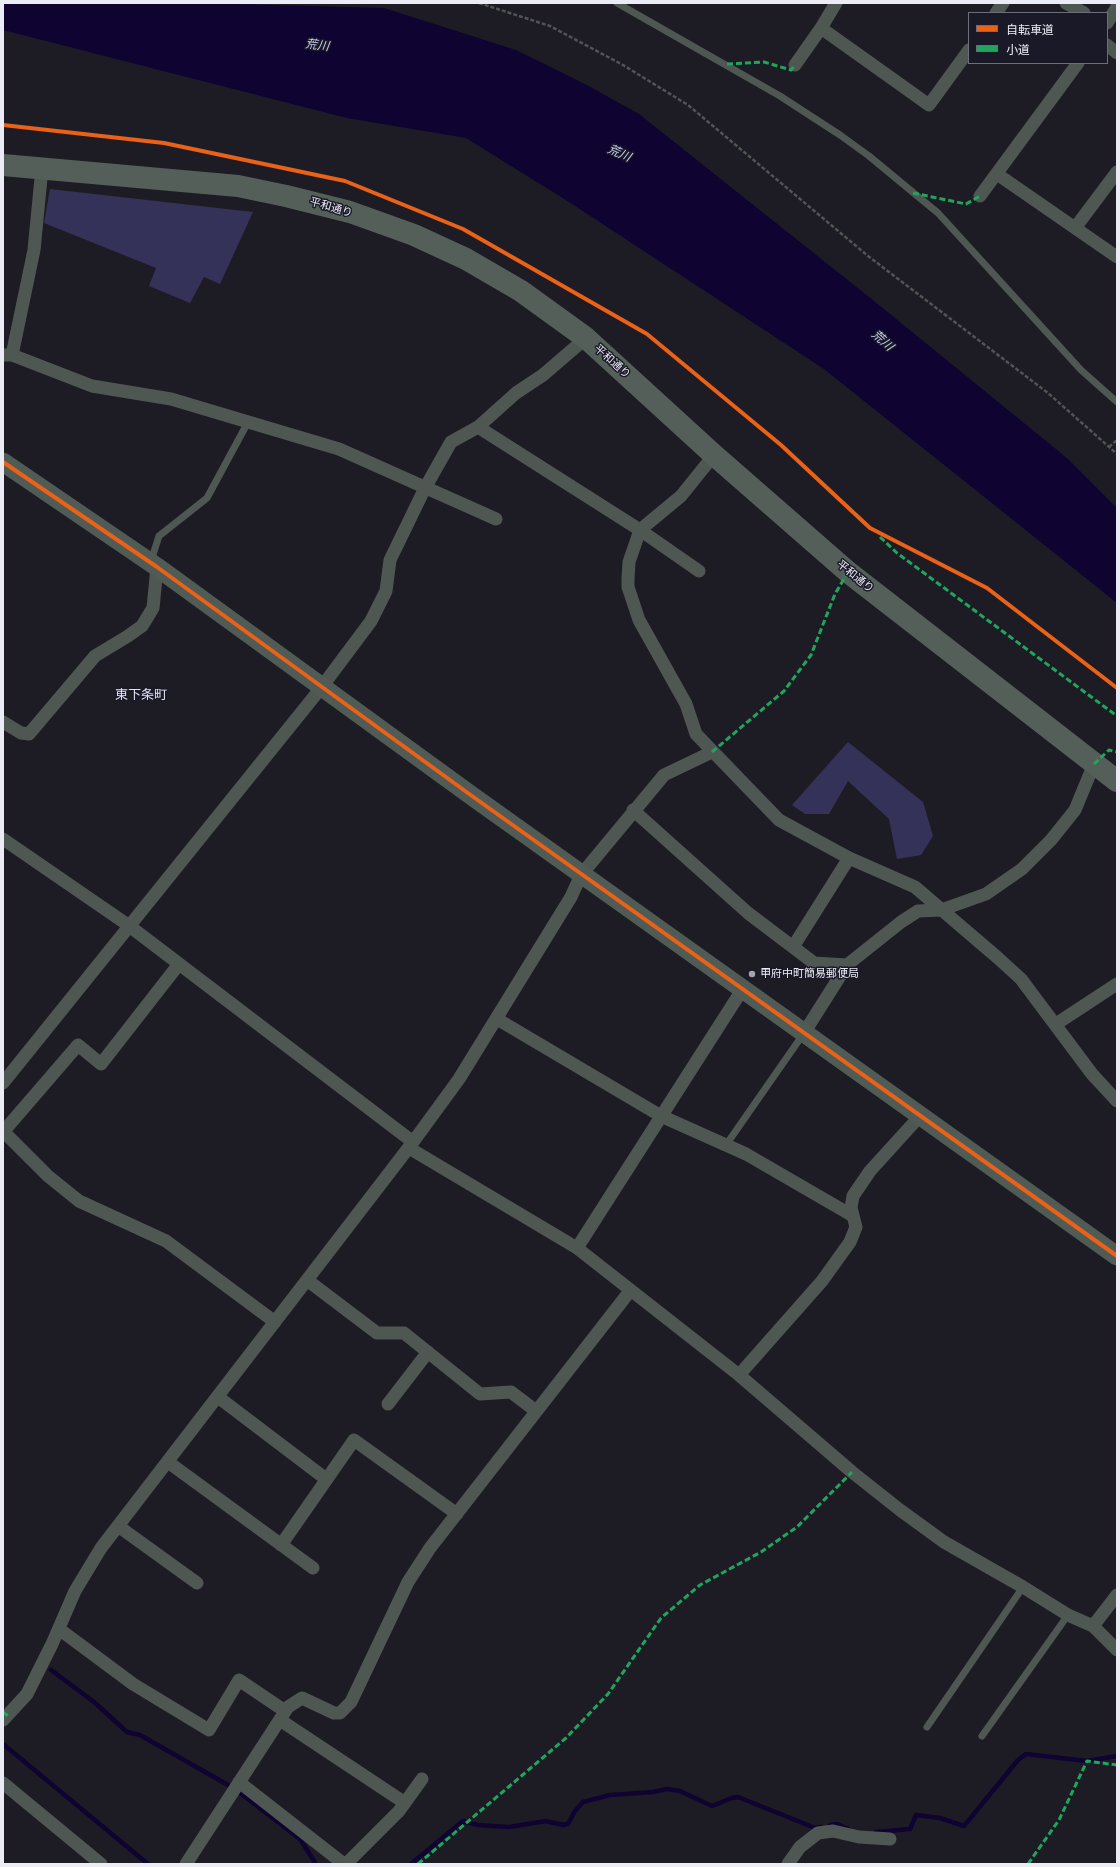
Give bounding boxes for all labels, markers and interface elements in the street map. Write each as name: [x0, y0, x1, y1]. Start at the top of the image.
legend: [968, 12, 1108, 64]
text: 自転車道: [1006, 23, 1054, 37]
water label: 荒川: [304, 37, 330, 55]
text: 小道: [1006, 43, 1030, 57]
water label: 荒川: [605, 143, 633, 165]
street label: 平和通り: [308, 196, 354, 220]
water label: 荒川: [868, 328, 896, 354]
street label: 平和通り: [591, 342, 633, 382]
street label: 平和通り: [834, 558, 876, 596]
district label: 東下条町: [115, 688, 167, 704]
place label: 甲府中町簡易郵便局: [760, 967, 859, 981]
marker: 甲府中町簡易郵便局: [747, 969, 757, 979]

